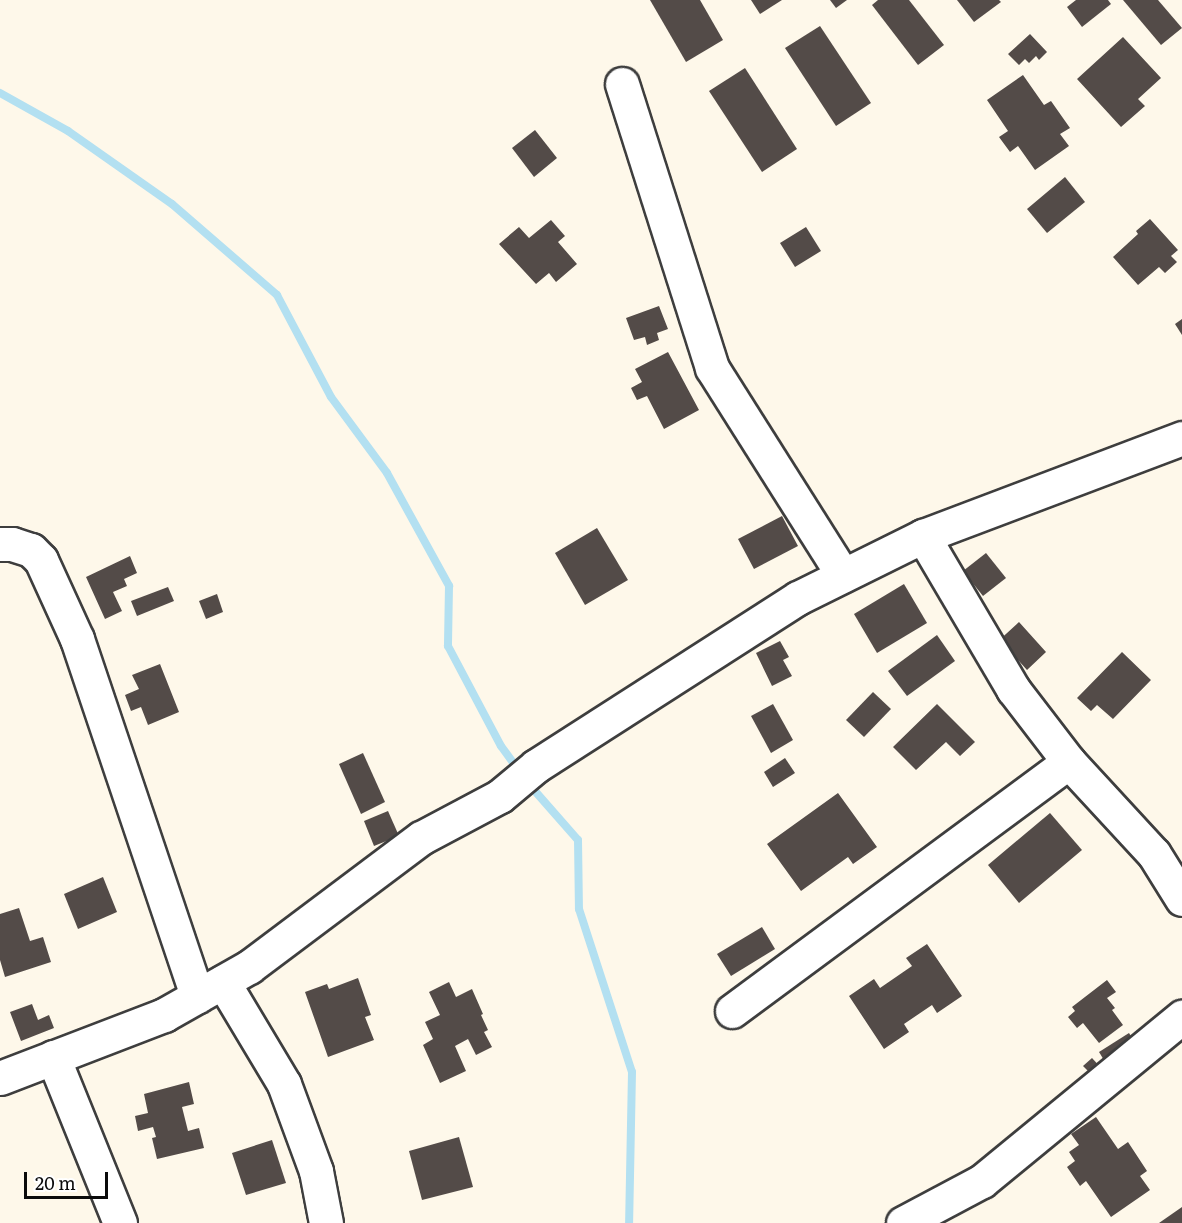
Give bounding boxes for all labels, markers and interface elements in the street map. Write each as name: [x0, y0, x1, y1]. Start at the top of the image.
scale bar: [27, 1160, 111, 1198]
text: 20 m: [35, 1169, 76, 1196]

